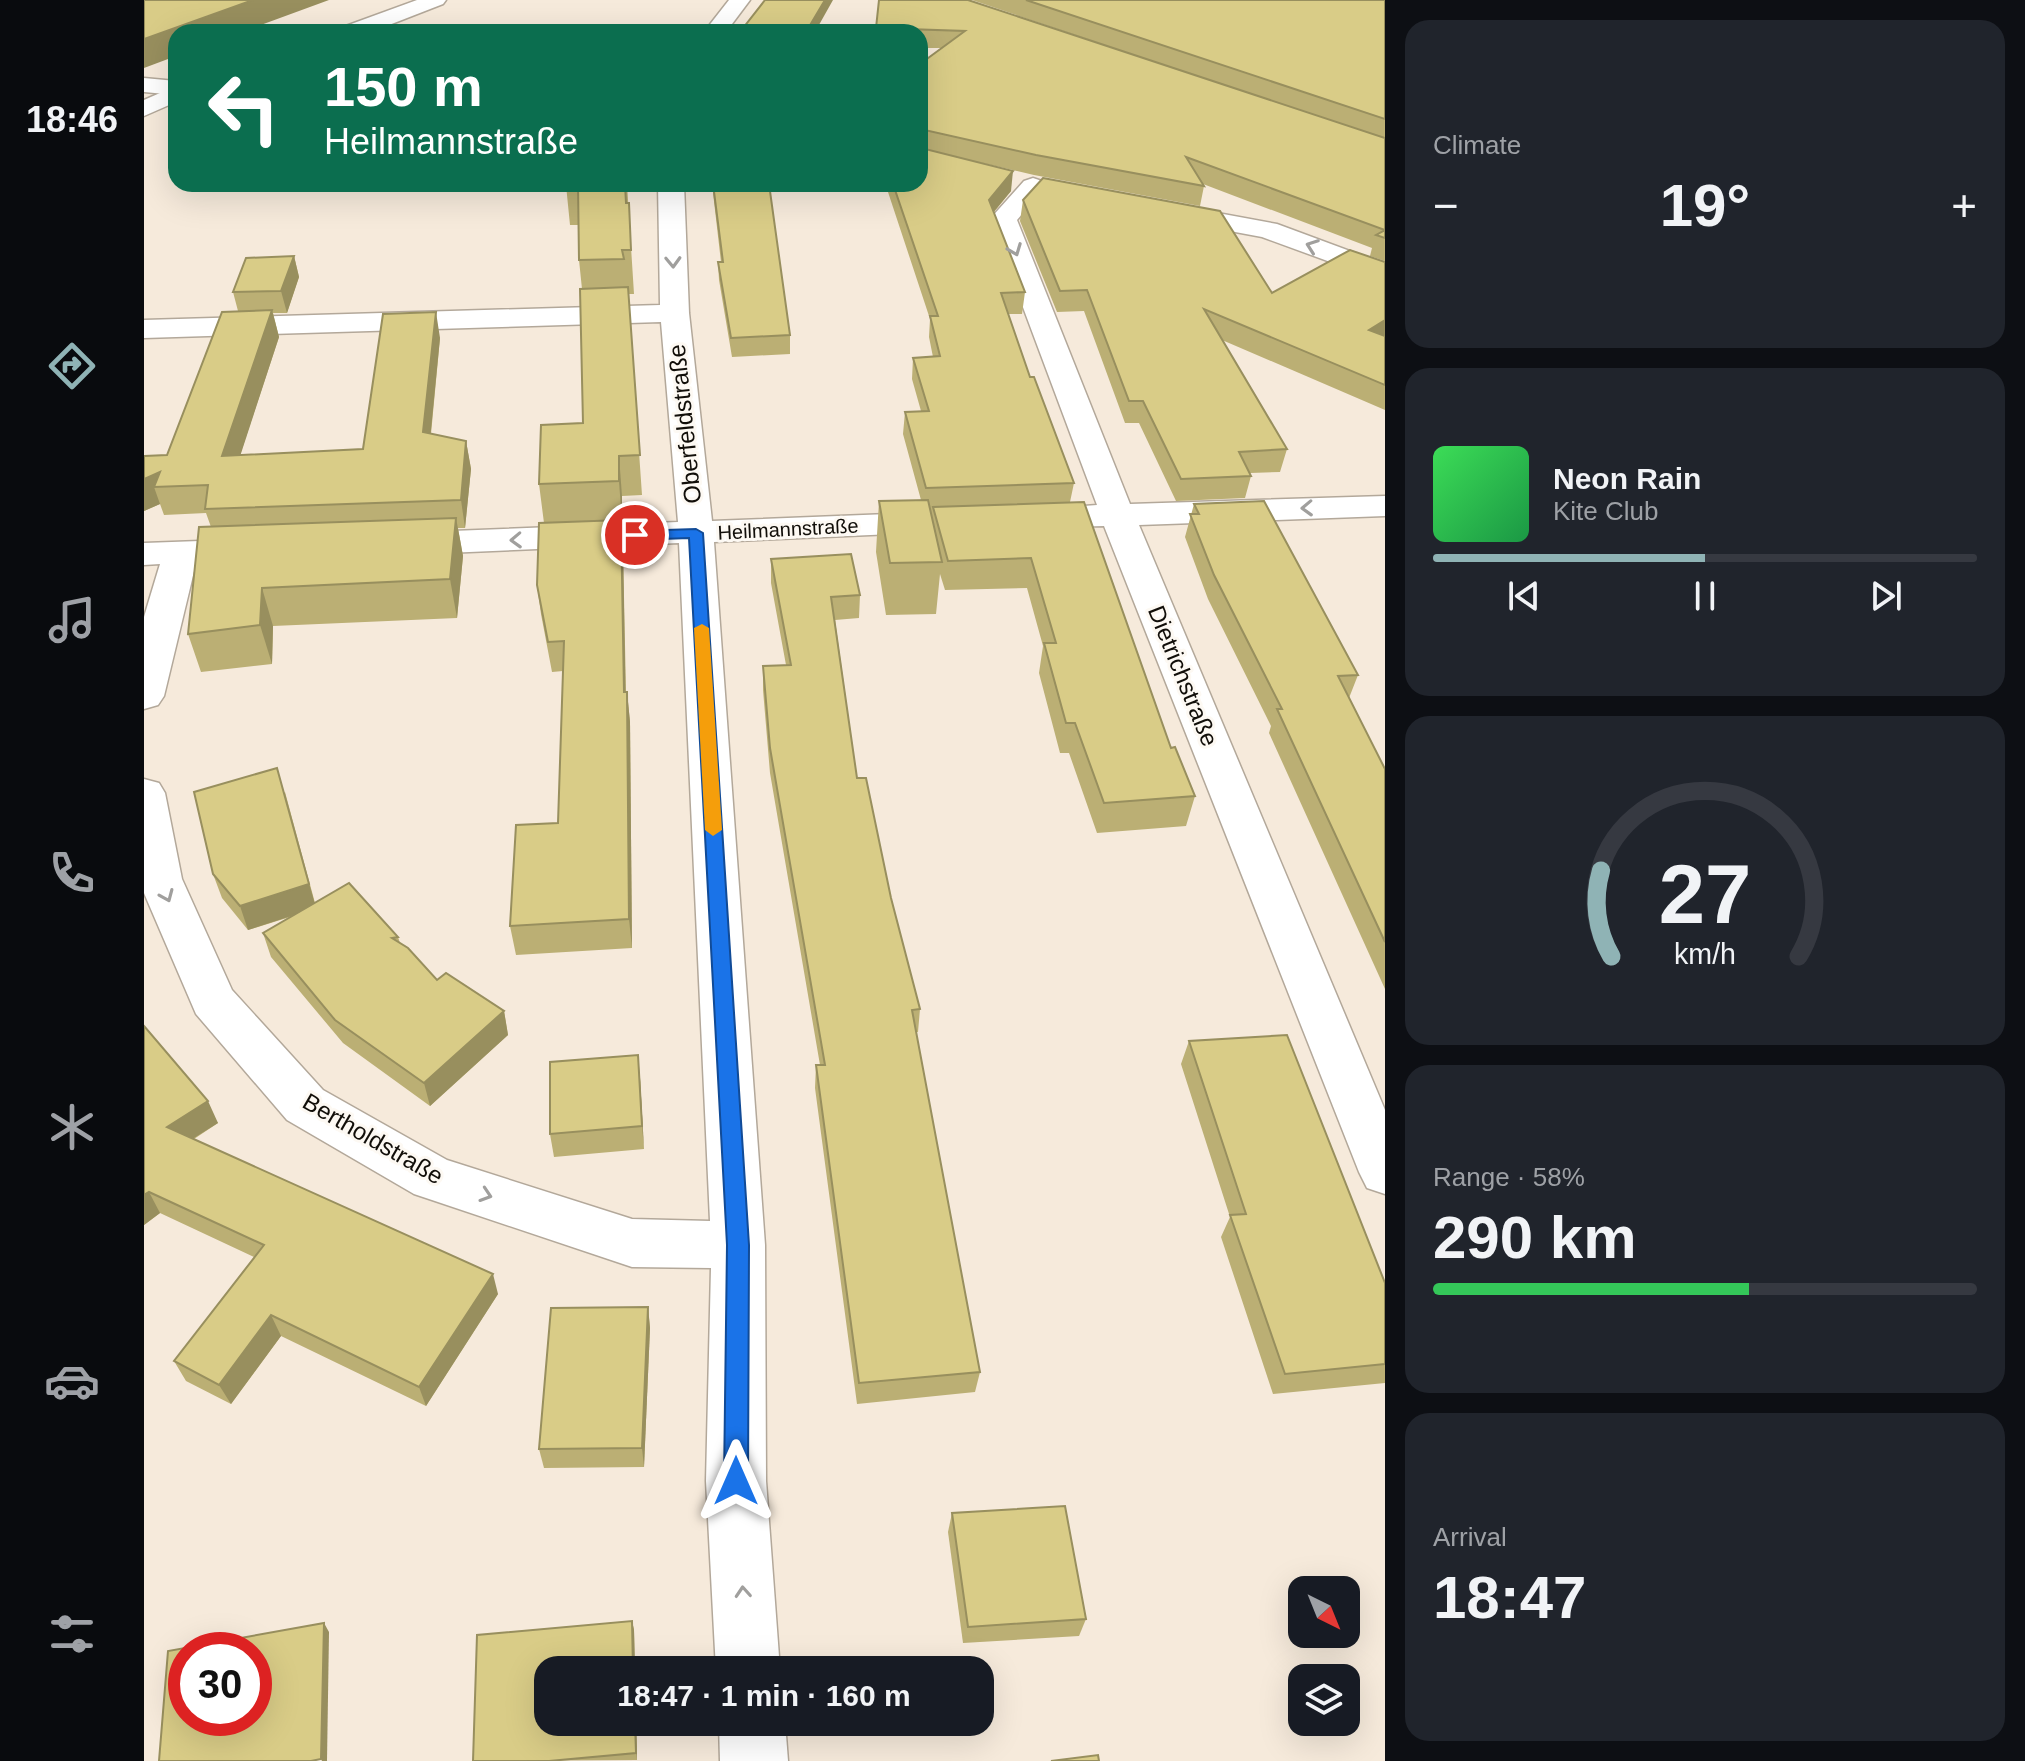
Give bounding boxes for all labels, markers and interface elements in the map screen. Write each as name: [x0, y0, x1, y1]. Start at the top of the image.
text: 150 m: [324, 55, 483, 118]
icon: left: [192, 56, 296, 160]
text: 18:46: [26, 99, 118, 140]
text: Heilmannstraße: [324, 121, 578, 162]
text: Climate: [1433, 130, 1521, 160]
text: 19°: [1660, 172, 1750, 239]
text: −: [1433, 181, 1459, 230]
text: +: [1951, 181, 1977, 230]
one-way arrow: [1306, 239, 1320, 256]
one-way arrow: [1005, 242, 1022, 256]
one-way arrow: [665, 256, 682, 269]
icon: directions: [44, 338, 100, 394]
street label: Oberfeldstraße: [663, 343, 706, 505]
text: Neon Rain: [1553, 462, 1701, 495]
text: Kite Club: [1553, 496, 1659, 526]
one-way arrow: [1300, 500, 1313, 517]
pin: [601, 501, 669, 569]
icon: arrive: [613, 513, 657, 557]
street label: Heilmannstraße: [717, 514, 859, 544]
one-way arrow: [509, 531, 522, 548]
icon: previous: [1502, 574, 1546, 618]
icon: pause: [1683, 574, 1727, 618]
icon: next: [1864, 574, 1908, 618]
icon: music: [44, 592, 100, 648]
street label: Dietrichstraße: [1143, 602, 1224, 750]
icon: phone: [44, 845, 100, 901]
text: 27: [1659, 847, 1751, 940]
one-way arrow: [158, 888, 174, 903]
text: km/h: [1674, 938, 1736, 970]
street label: Bertholdstraße: [298, 1088, 448, 1190]
icon: climate: [44, 1099, 100, 1155]
text: Range · 58%: [1433, 1162, 1585, 1192]
one-way arrow: [478, 1186, 492, 1202]
text: 290 km: [1433, 1204, 1637, 1271]
icon: car: [44, 1353, 100, 1409]
position arrow: [694, 1439, 778, 1523]
text: Arrival: [1433, 1522, 1507, 1552]
text: 18:47: [1433, 1564, 1586, 1631]
north arrow: [1288, 1576, 1360, 1648]
map controls: [1288, 1576, 1360, 1736]
one-way arrow: [735, 1585, 752, 1598]
icon: filters: [44, 1606, 100, 1662]
speed limit sign: 30: [168, 1632, 272, 1736]
button: layers: [1288, 1664, 1360, 1736]
text: 18:47 · 1 min · 160 m: [617, 1679, 911, 1712]

